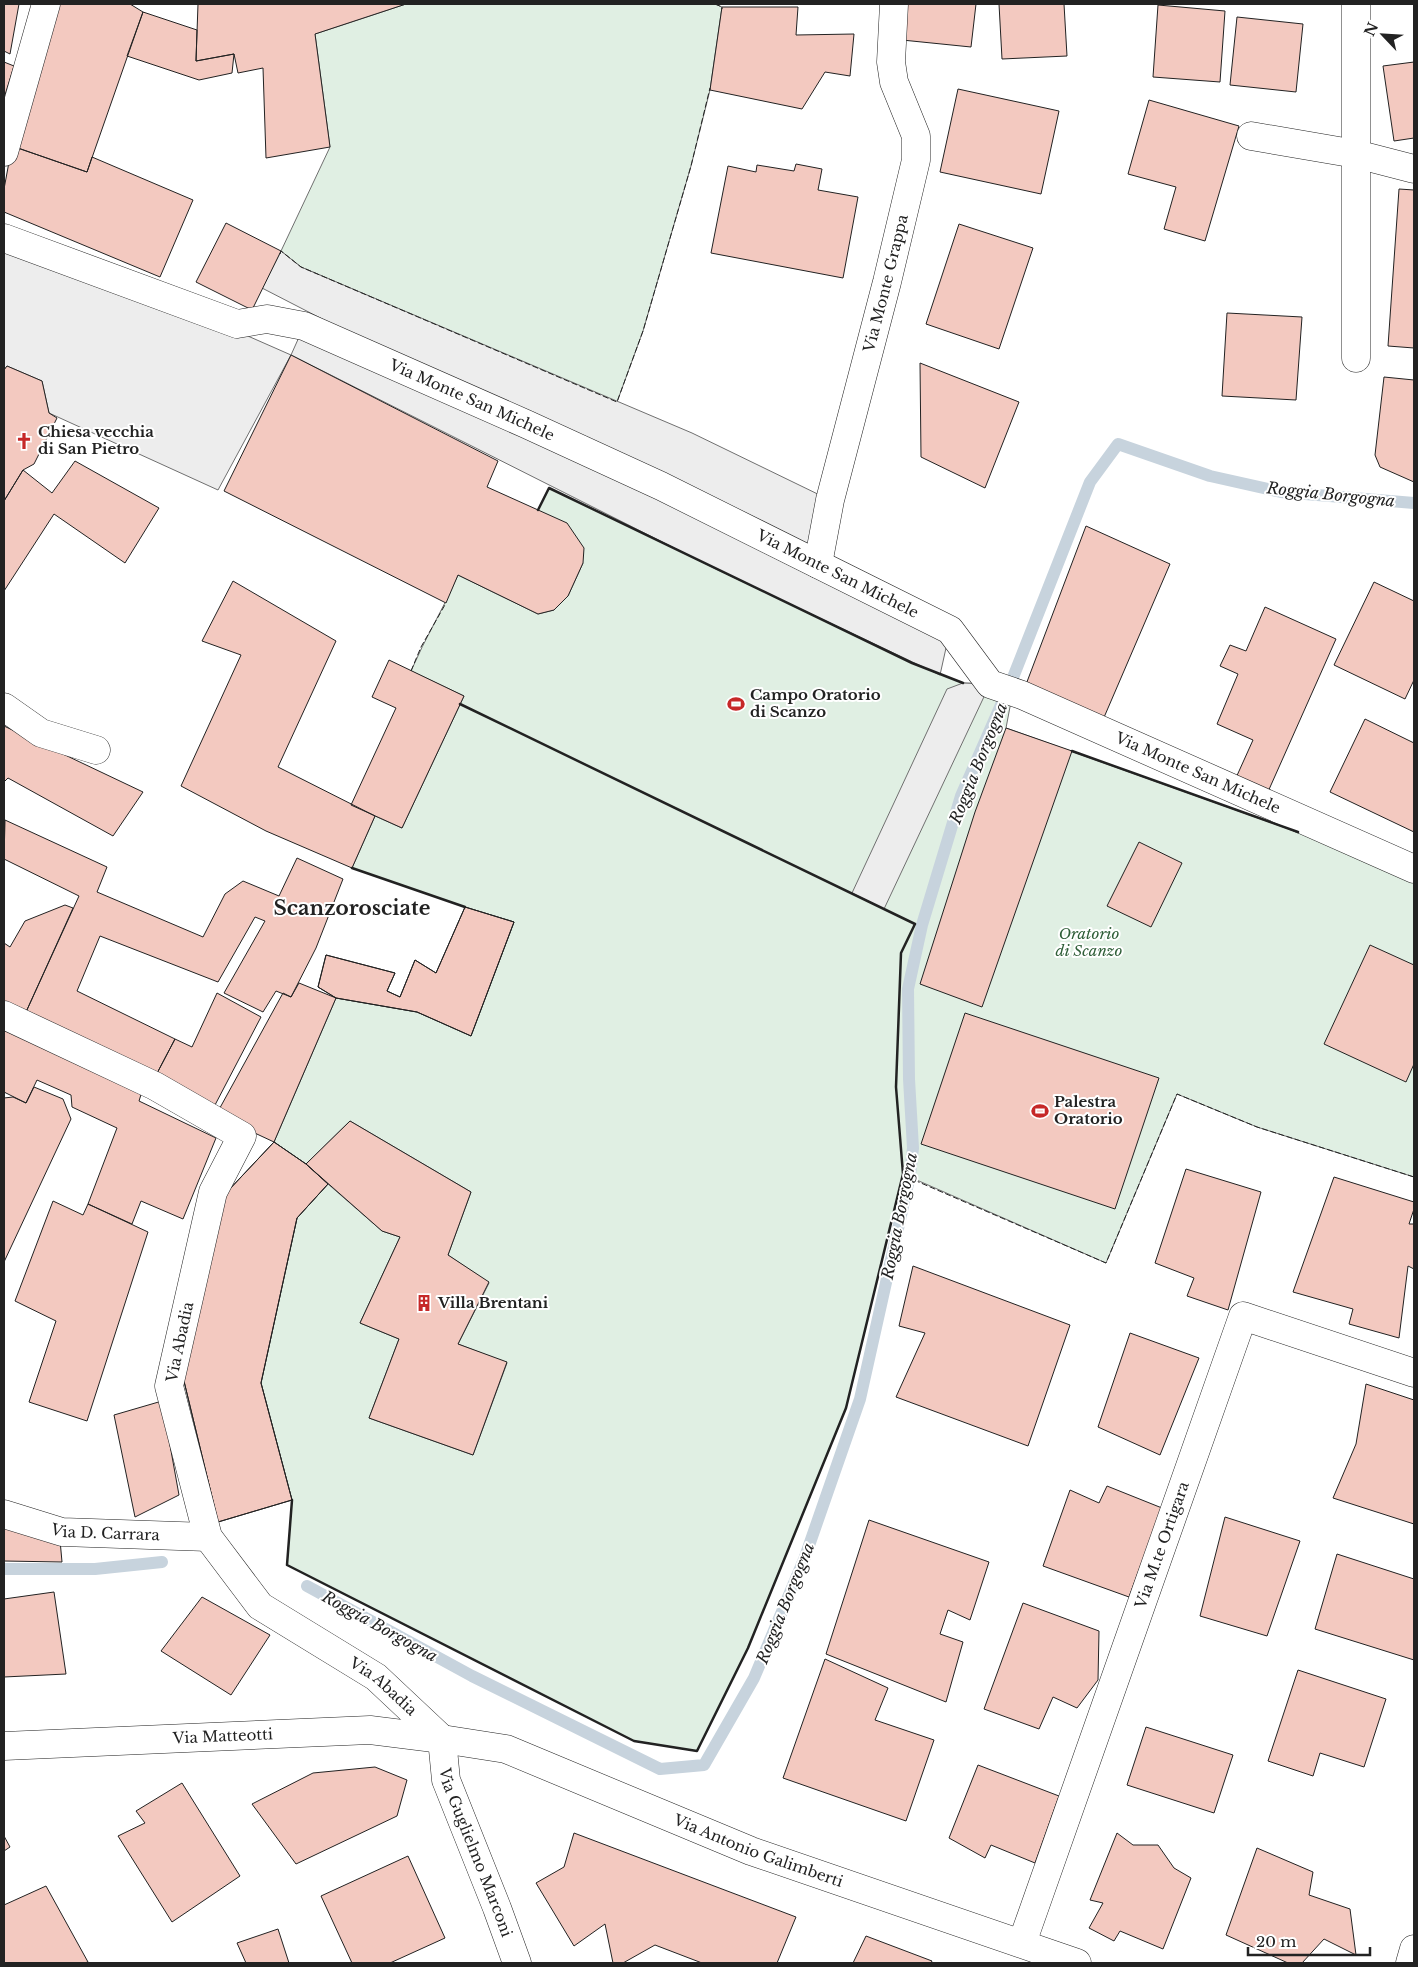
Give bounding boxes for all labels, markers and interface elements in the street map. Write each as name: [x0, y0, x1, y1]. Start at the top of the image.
north arrow: [1358, 10, 1408, 60]
text: N: [1360, 20, 1382, 39]
street label: Via Monte Grappa: [859, 212, 912, 355]
street label: Via Monte San Michele: [386, 355, 558, 445]
place label: Chiesa vecchia di San Pietro: [38, 422, 154, 458]
church icon: Chiesa vecchia di San Pietro: [14, 431, 34, 451]
water label: Roggia Borgogna: [1265, 477, 1396, 511]
street label: Via Monte San Michele: [753, 525, 922, 622]
place label: Campo Oratorio di Scanzo: [750, 685, 881, 721]
sports icon: Campo Oratorio di Scanzo: [726, 694, 746, 714]
water label: Roggia Borgogna: [944, 700, 1011, 827]
street label: Via Monte San Michele: [1112, 727, 1284, 818]
district label: Scanzorosciate: [274, 896, 430, 920]
park label: Oratorio di Scanzo: [1056, 924, 1123, 960]
place label: Palestra Oratorio: [1054, 1092, 1123, 1128]
sports icon: Palestra Oratorio: [1030, 1101, 1050, 1121]
water label: Roggia Borgogna: [877, 1151, 921, 1282]
building icon: Villa Brentani: [414, 1293, 434, 1313]
place label: Villa Brentani: [437, 1293, 549, 1312]
street label: Via Abadia: [162, 1299, 197, 1385]
street label: Via M.te Ortigara: [1130, 1478, 1193, 1612]
street label: Via D. Carrara: [48, 1519, 161, 1544]
water label: Roggia Borgogna: [751, 1540, 818, 1667]
water label: Roggia Borgogna: [318, 1586, 441, 1666]
street label: Via Abadia: [345, 1653, 422, 1720]
street label: Via Matteotti: [171, 1724, 273, 1748]
street label: Via Guglielmo Marconi: [436, 1766, 517, 1939]
street label: Via Antonio Galimberti: [670, 1810, 846, 1891]
scale bar: [1248, 1924, 1370, 1956]
text: 20 m: [1256, 1932, 1296, 1951]

